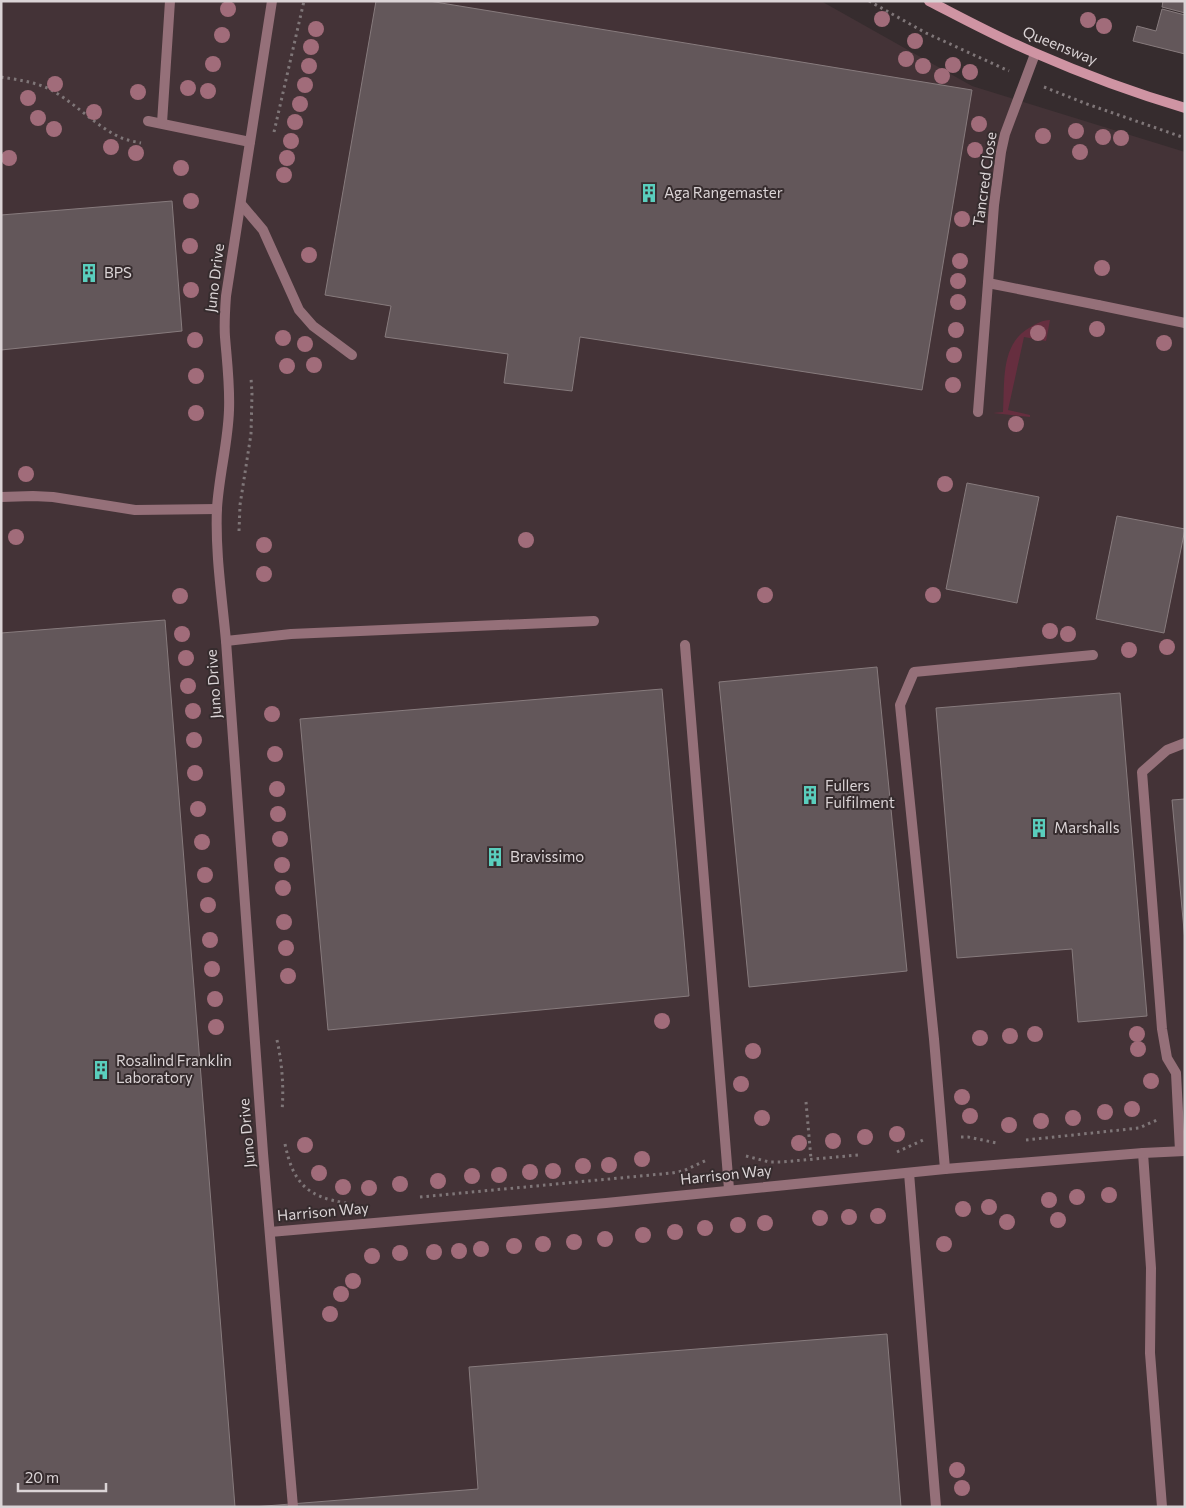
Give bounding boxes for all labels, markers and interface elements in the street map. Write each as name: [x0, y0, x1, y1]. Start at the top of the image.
street label: Queensway: [1020, 22, 1101, 68]
street label: Tancred Close: [968, 130, 1000, 227]
building icon: Aga Rangemaster: [638, 182, 660, 204]
place label: Aga Rangemaster: [664, 183, 783, 201]
street label: Juno Drive: [201, 242, 227, 313]
building icon: BPS: [78, 262, 100, 284]
place label: BPS: [104, 263, 132, 281]
street label: Juno Drive: [202, 649, 224, 719]
place label: Fullers Fulfilment: [825, 776, 895, 811]
building icon: Fullers Fulfilment: [799, 784, 821, 806]
building icon: Marshalls: [1028, 817, 1050, 839]
place label: Marshalls: [1054, 818, 1120, 836]
building icon: Bravissimo: [484, 846, 506, 868]
place label: Bravissimo: [510, 847, 584, 865]
place label: Rosalind Franklin Laboratory: [116, 1051, 232, 1086]
building icon: Rosalind Franklin Laboratory: [90, 1059, 112, 1081]
street label: Juno Drive: [234, 1098, 258, 1168]
street label: Harrison Way: [679, 1160, 773, 1188]
street label: Harrison Way: [276, 1198, 370, 1224]
scale bar: [18, 1460, 105, 1492]
text: 20 m: [25, 1468, 59, 1486]

